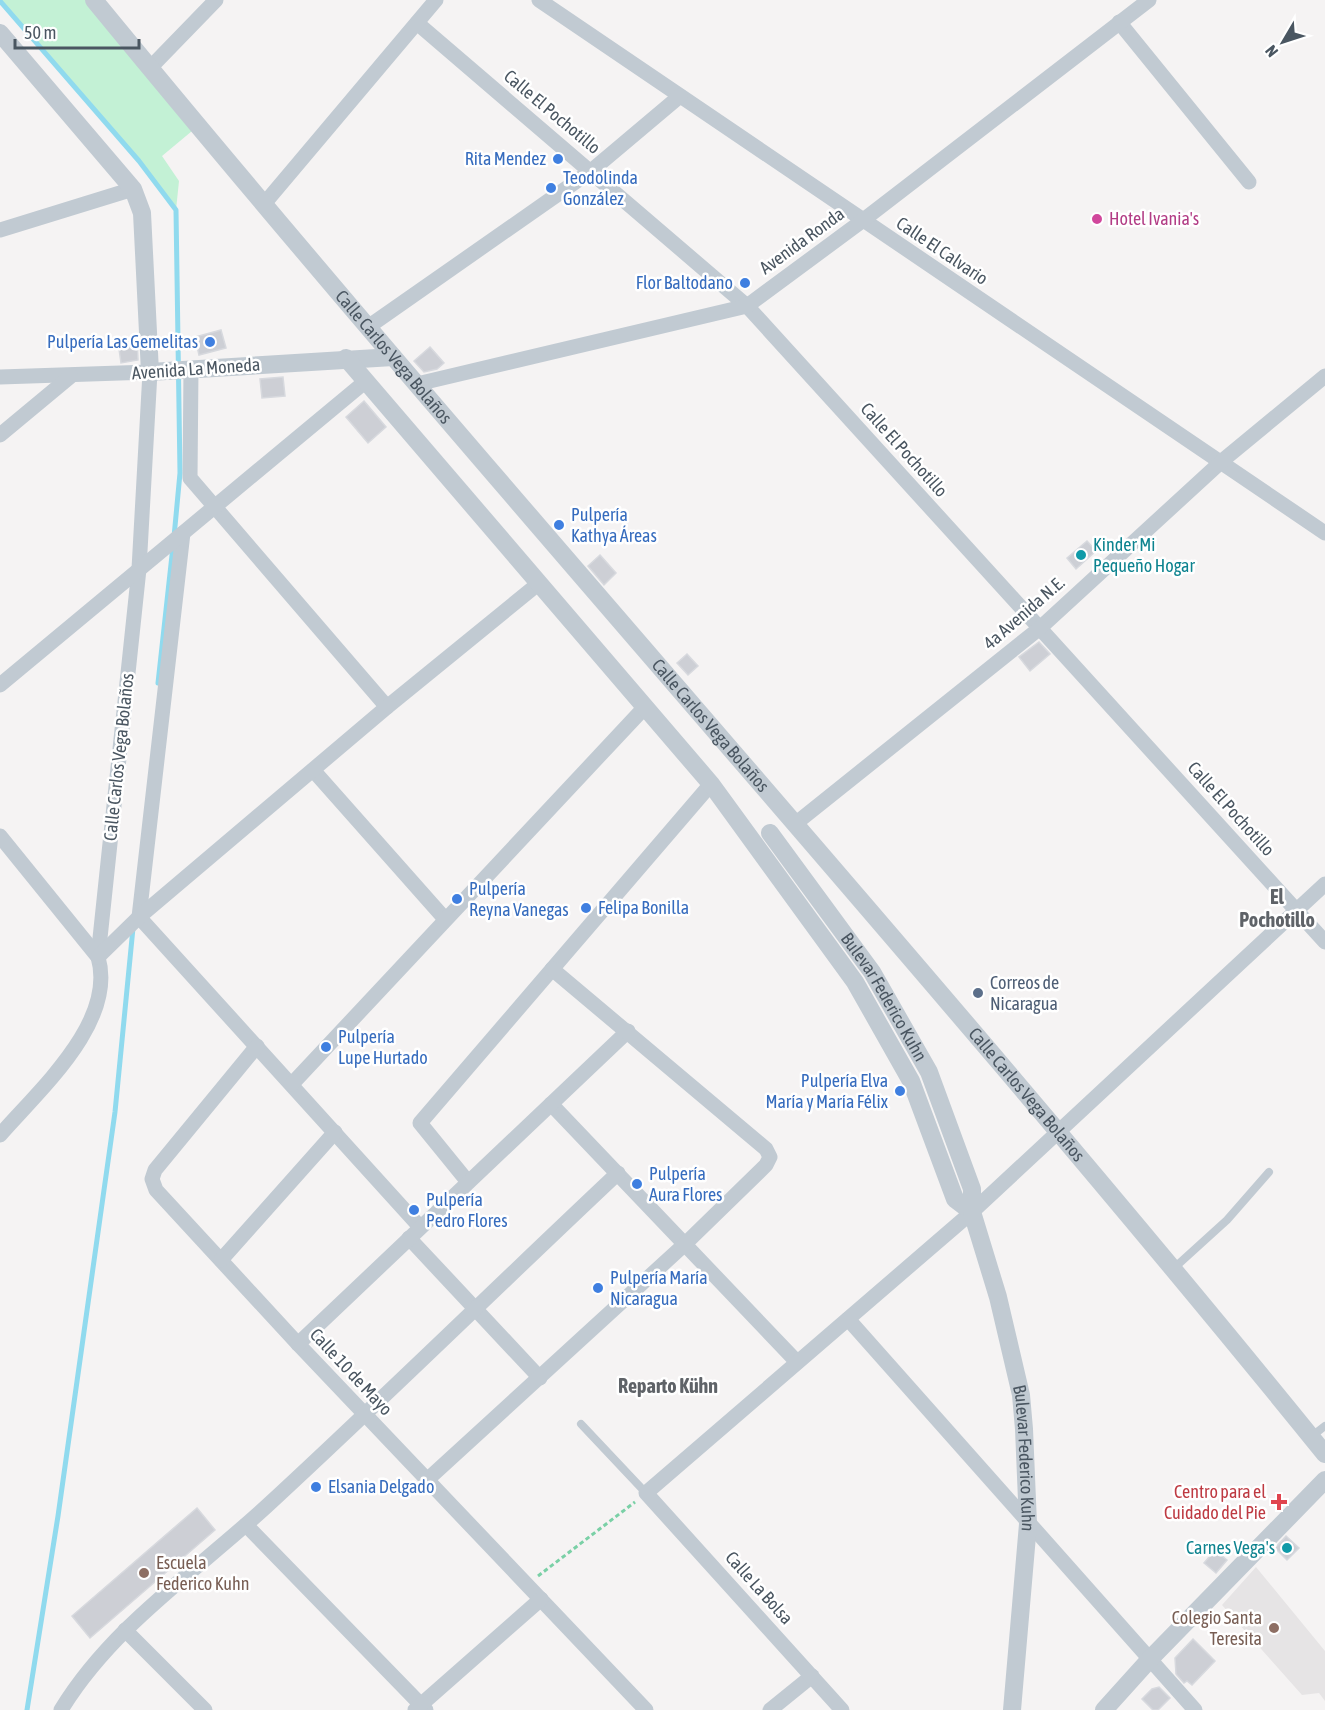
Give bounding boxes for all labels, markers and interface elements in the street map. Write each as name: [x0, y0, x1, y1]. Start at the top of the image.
scale bar: [15, 12, 140, 50]
north arrow: [1253, 12, 1313, 72]
text: 50 m: [24, 22, 56, 43]
text: N: [1261, 42, 1281, 61]
street label: Calle El Pochotillo: [500, 65, 605, 158]
place label: Rita Mendez: [465, 148, 547, 169]
marker: Rita Mendez: [551, 152, 565, 166]
place label: Teodolinda González: [563, 167, 638, 209]
marker: Teodolinda González: [544, 181, 558, 195]
street label: Avenida Ronda: [755, 203, 848, 278]
place label: Hotel Ivania's: [1109, 208, 1199, 229]
street label: Calle El Calvario: [892, 212, 992, 289]
marker: Hotel Ivania's: [1090, 212, 1104, 226]
place label: Flor Baltodano: [636, 272, 733, 293]
marker: Flor Baltodano: [738, 276, 752, 290]
street label: Calle Carlos Vega Bolaños: [331, 286, 457, 428]
place label: Pulpería Las Gemelitas: [47, 331, 198, 352]
marker: Pulpería Las Gemelitas: [203, 335, 217, 349]
street label: Avenida La Moneda: [131, 354, 261, 383]
street label: Calle El Pochotillo: [857, 398, 952, 501]
place label: Pulpería Kathya Áreas: [571, 504, 657, 546]
marker: Pulpería Kathya Áreas: [552, 518, 566, 532]
place label: Kinder Mi Pequeño Hogar: [1093, 534, 1195, 576]
marker: Kinder Mi Pequeño Hogar: [1074, 548, 1088, 562]
street label: 4a Avenida N.E.: [979, 572, 1068, 654]
street label: Calle Carlos Vega Bolaños: [648, 655, 774, 796]
street label: Calle Carlos Vega Bolaños: [99, 672, 138, 842]
street label: Calle El Pochotillo: [1184, 757, 1279, 860]
place label: Pulpería Reyna Vanegas: [469, 878, 569, 920]
district label: El Pochotillo: [1239, 885, 1315, 931]
marker: Pulpería Reyna Vanegas: [450, 892, 464, 906]
place label: Felipa Bonilla: [598, 897, 689, 918]
marker: Felipa Bonilla: [579, 901, 593, 915]
street label: Bulevar Federico Kuhn: [837, 929, 932, 1065]
place label: Correos de Nicaragua: [990, 972, 1059, 1014]
marker: Correos de Nicaragua: [971, 986, 985, 1000]
street label: Calle Carlos Vega Bolaños: [964, 1023, 1089, 1165]
place label: Pulpería Lupe Hurtado: [338, 1026, 428, 1068]
marker: Pulpería Lupe Hurtado: [319, 1040, 333, 1054]
place label: Pulpería Elva María y María Félix: [765, 1070, 888, 1112]
marker: Pulpería Elva María y María Félix: [893, 1084, 907, 1098]
place label: Pulpería Aura Flores: [649, 1163, 722, 1205]
marker: Pulpería Aura Flores: [630, 1177, 644, 1191]
place label: Pulpería Pedro Flores: [426, 1189, 508, 1231]
marker: Pulpería Pedro Flores: [407, 1203, 421, 1217]
place label: Pulpería María Nicaragua: [610, 1267, 708, 1309]
marker: Pulpería María Nicaragua: [591, 1281, 605, 1295]
street label: Calle 10 de Mayo: [306, 1324, 397, 1419]
district label: Reparto Kühn: [618, 1374, 718, 1397]
street label: Bulevar Federico Kuhn: [1009, 1383, 1039, 1532]
place label: Elsania Delgado: [328, 1476, 434, 1497]
marker: Elsania Delgado: [309, 1480, 323, 1494]
place label: Centro para el Cuidado del Pie: [1164, 1481, 1266, 1523]
marker: Centro para el Cuidado del Pie: [1270, 1493, 1288, 1511]
place label: Carnes Vega's: [1186, 1537, 1275, 1558]
marker: Carnes Vega's: [1280, 1541, 1294, 1555]
street label: Calle La Bolsa: [721, 1547, 798, 1628]
place label: Escuela Federico Kuhn: [156, 1552, 250, 1594]
marker: Escuela Federico Kuhn: [137, 1566, 151, 1580]
place label: Colegio Santa Teresita: [1172, 1607, 1262, 1649]
marker: Colegio Santa Teresita: [1267, 1621, 1281, 1635]

